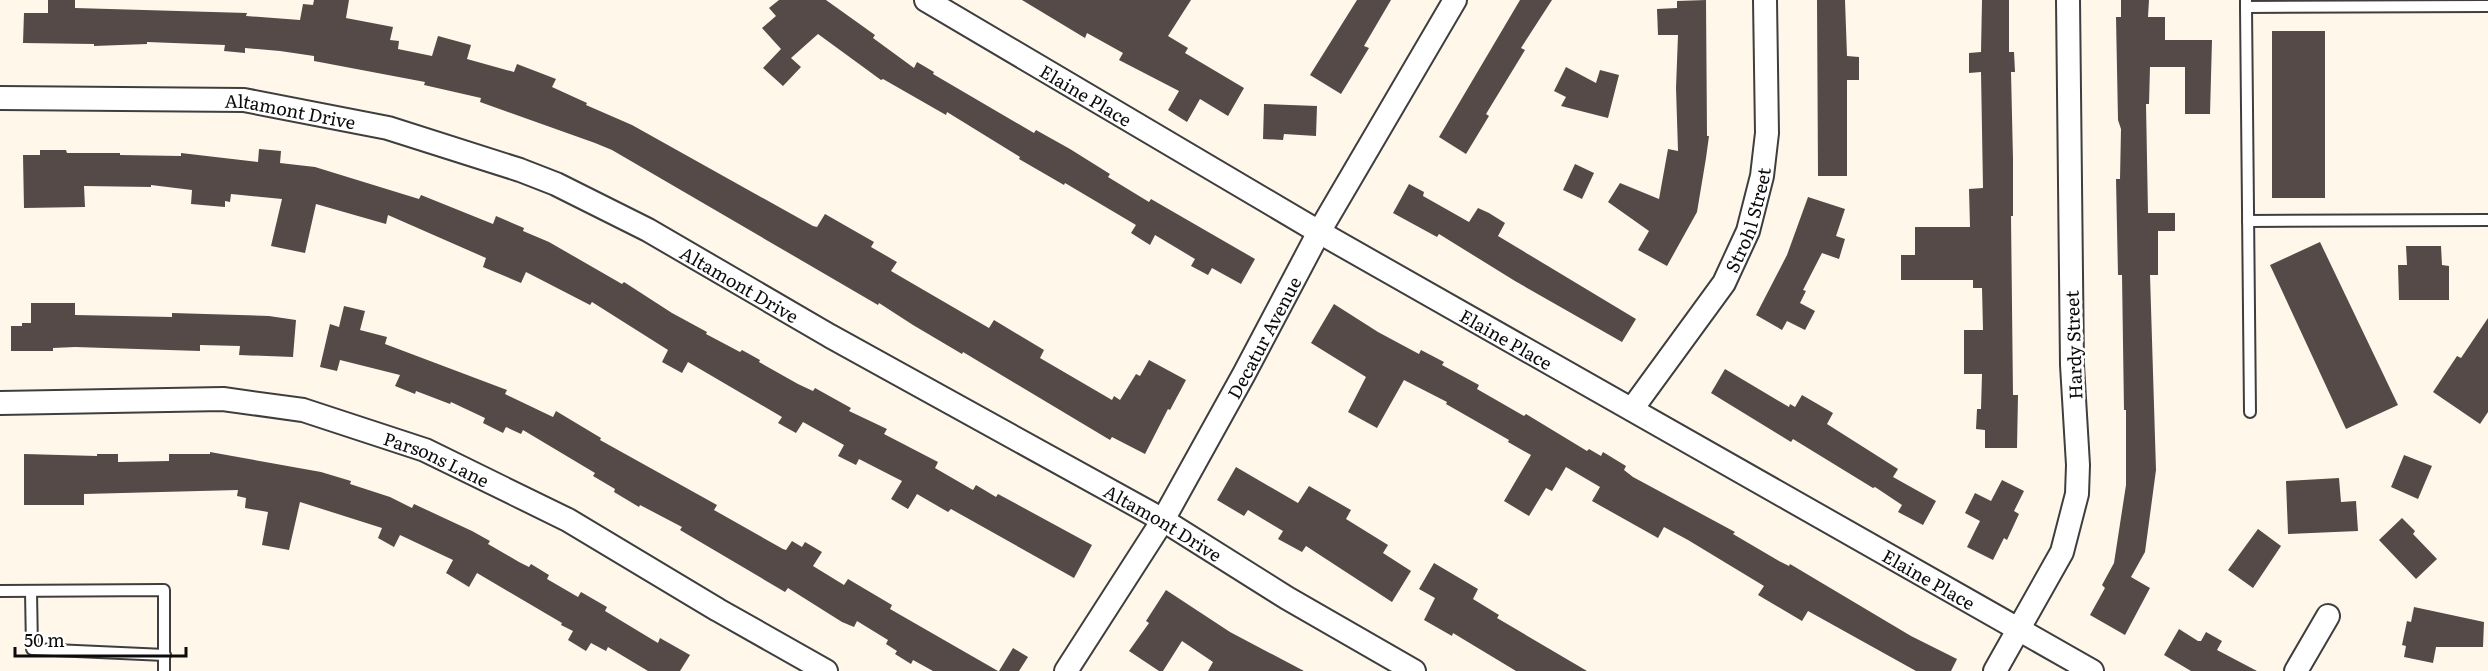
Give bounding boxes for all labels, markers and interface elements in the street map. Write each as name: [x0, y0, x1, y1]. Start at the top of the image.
street label: Elaine Place: [1035, 57, 1137, 132]
street label: Altamont Drive: [224, 86, 358, 135]
street label: Strohl Street: [1717, 165, 1776, 277]
street label: Altamont Drive: [676, 238, 804, 329]
street label: Decatur Avenue: [1220, 271, 1307, 403]
street label: Hardy Street: [2058, 289, 2088, 400]
street label: Elaine Place: [1455, 301, 1558, 376]
street label: Parsons Lane: [380, 424, 494, 493]
street label: Altamont Drive: [1099, 477, 1228, 567]
street label: Elaine Place: [1878, 541, 1980, 616]
scale bar: [15, 620, 186, 658]
text: 50 m: [24, 626, 65, 653]

